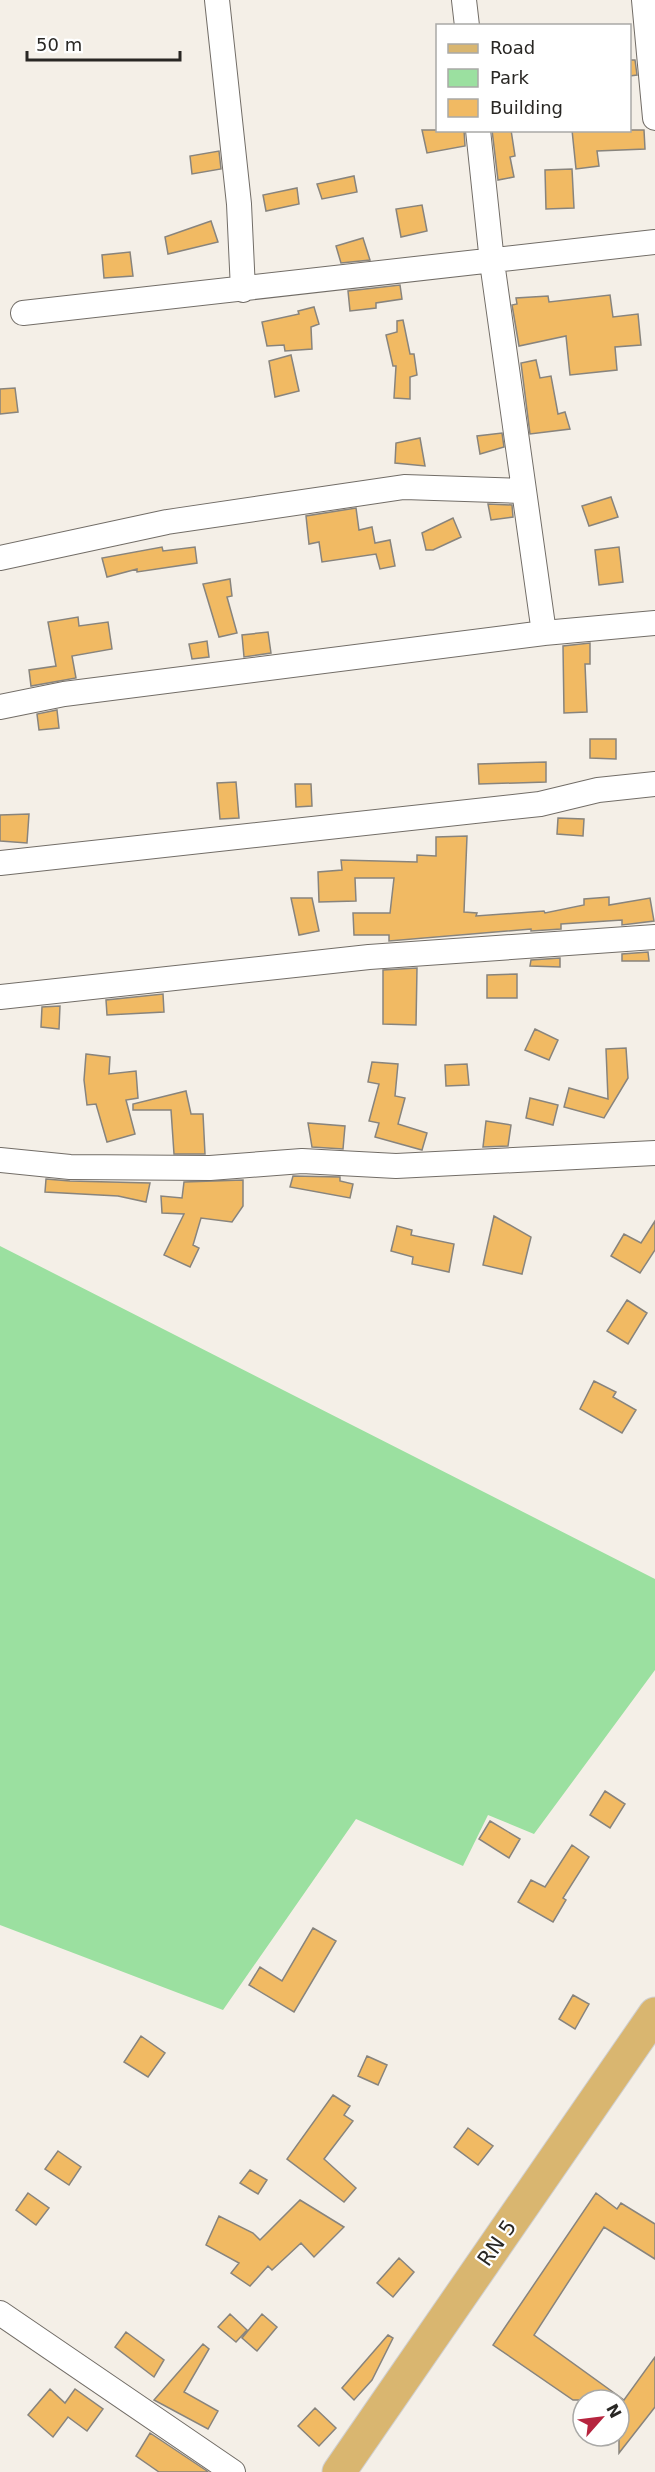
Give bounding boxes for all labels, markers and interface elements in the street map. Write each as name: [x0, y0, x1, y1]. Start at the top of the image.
scale bar: [27, 24, 180, 62]
legend: [436, 24, 631, 132]
text: 50 m: [36, 34, 82, 55]
text: Road: [490, 37, 535, 58]
text: Park: [490, 67, 529, 88]
text: Building: [490, 97, 563, 118]
street label: RN 5: [473, 2215, 521, 2271]
north arrow: [571, 2388, 631, 2448]
text: N: [602, 2401, 625, 2422]

